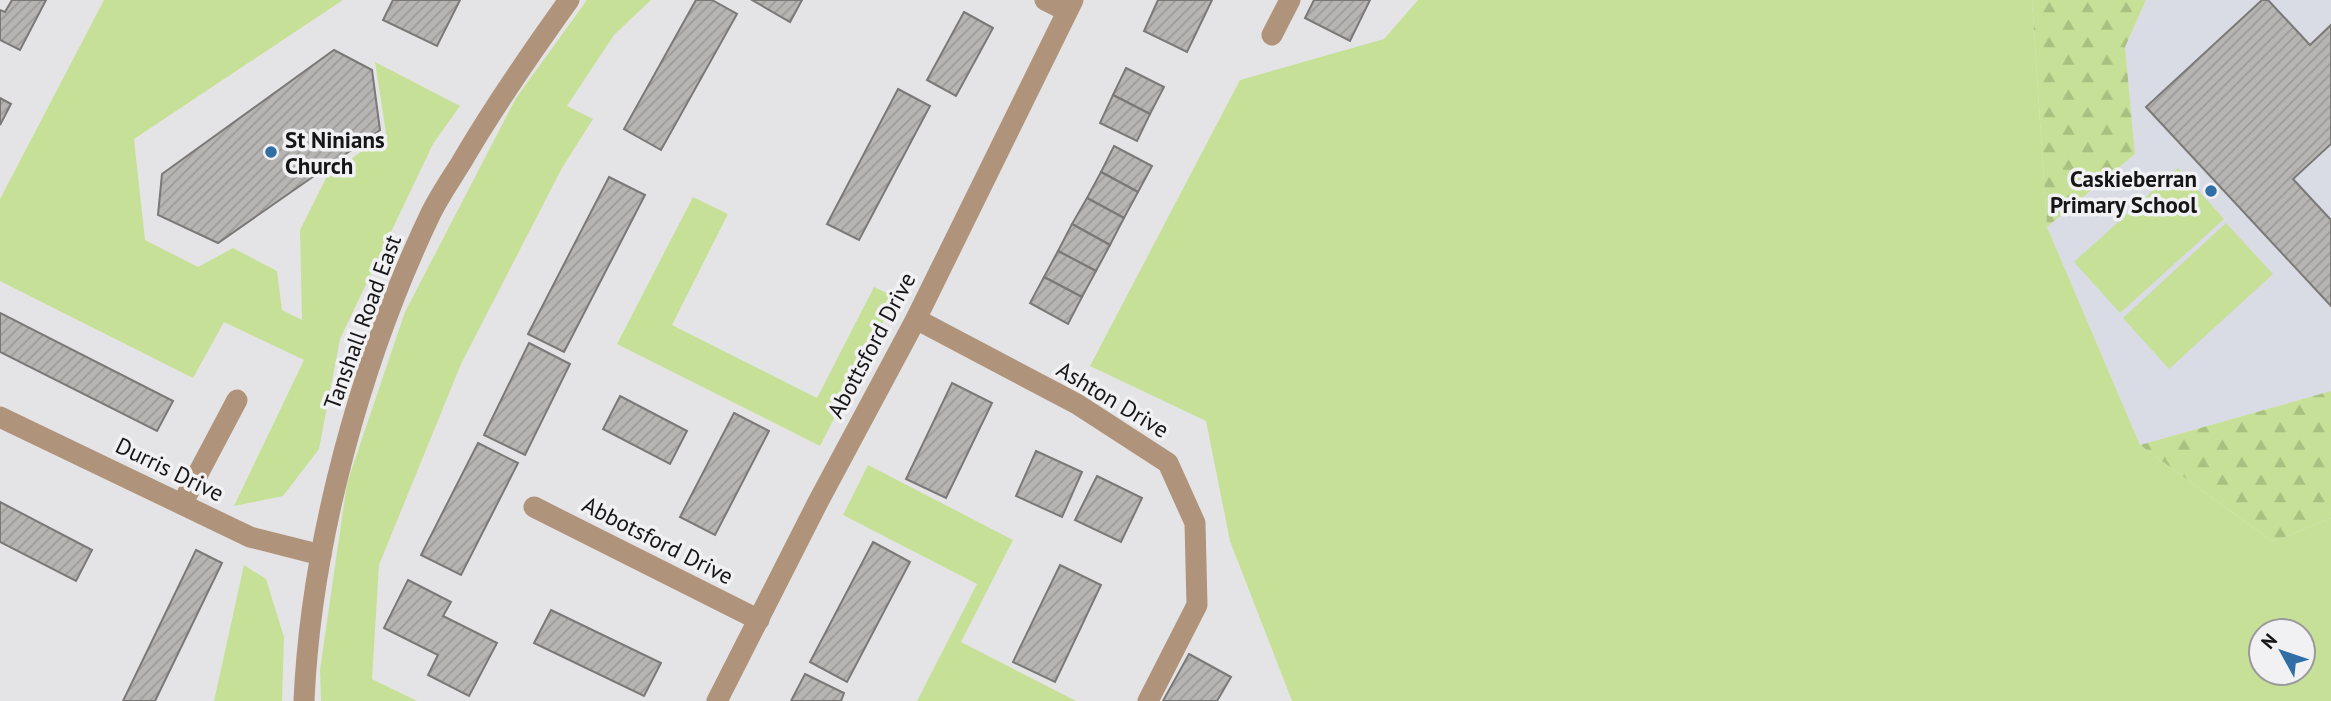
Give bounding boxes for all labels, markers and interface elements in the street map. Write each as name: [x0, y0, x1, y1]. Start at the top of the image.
place label: St Ninians Church: [285, 125, 385, 180]
marker: St Ninians Church: [263, 144, 279, 160]
place label: Caskieberran Primary School: [2050, 164, 2197, 219]
marker: Caskieberran Primary School: [2203, 183, 2219, 199]
street label: Tanshall Road East: [317, 231, 407, 413]
street label: Abottsford Drive: [820, 267, 922, 423]
street label: Ashton Drive: [1052, 354, 1174, 444]
street label: Durris Drive: [111, 430, 229, 508]
street label: Abbotsford Drive: [578, 490, 738, 590]
north arrow: [2247, 617, 2317, 687]
text: N: [2256, 629, 2282, 654]

